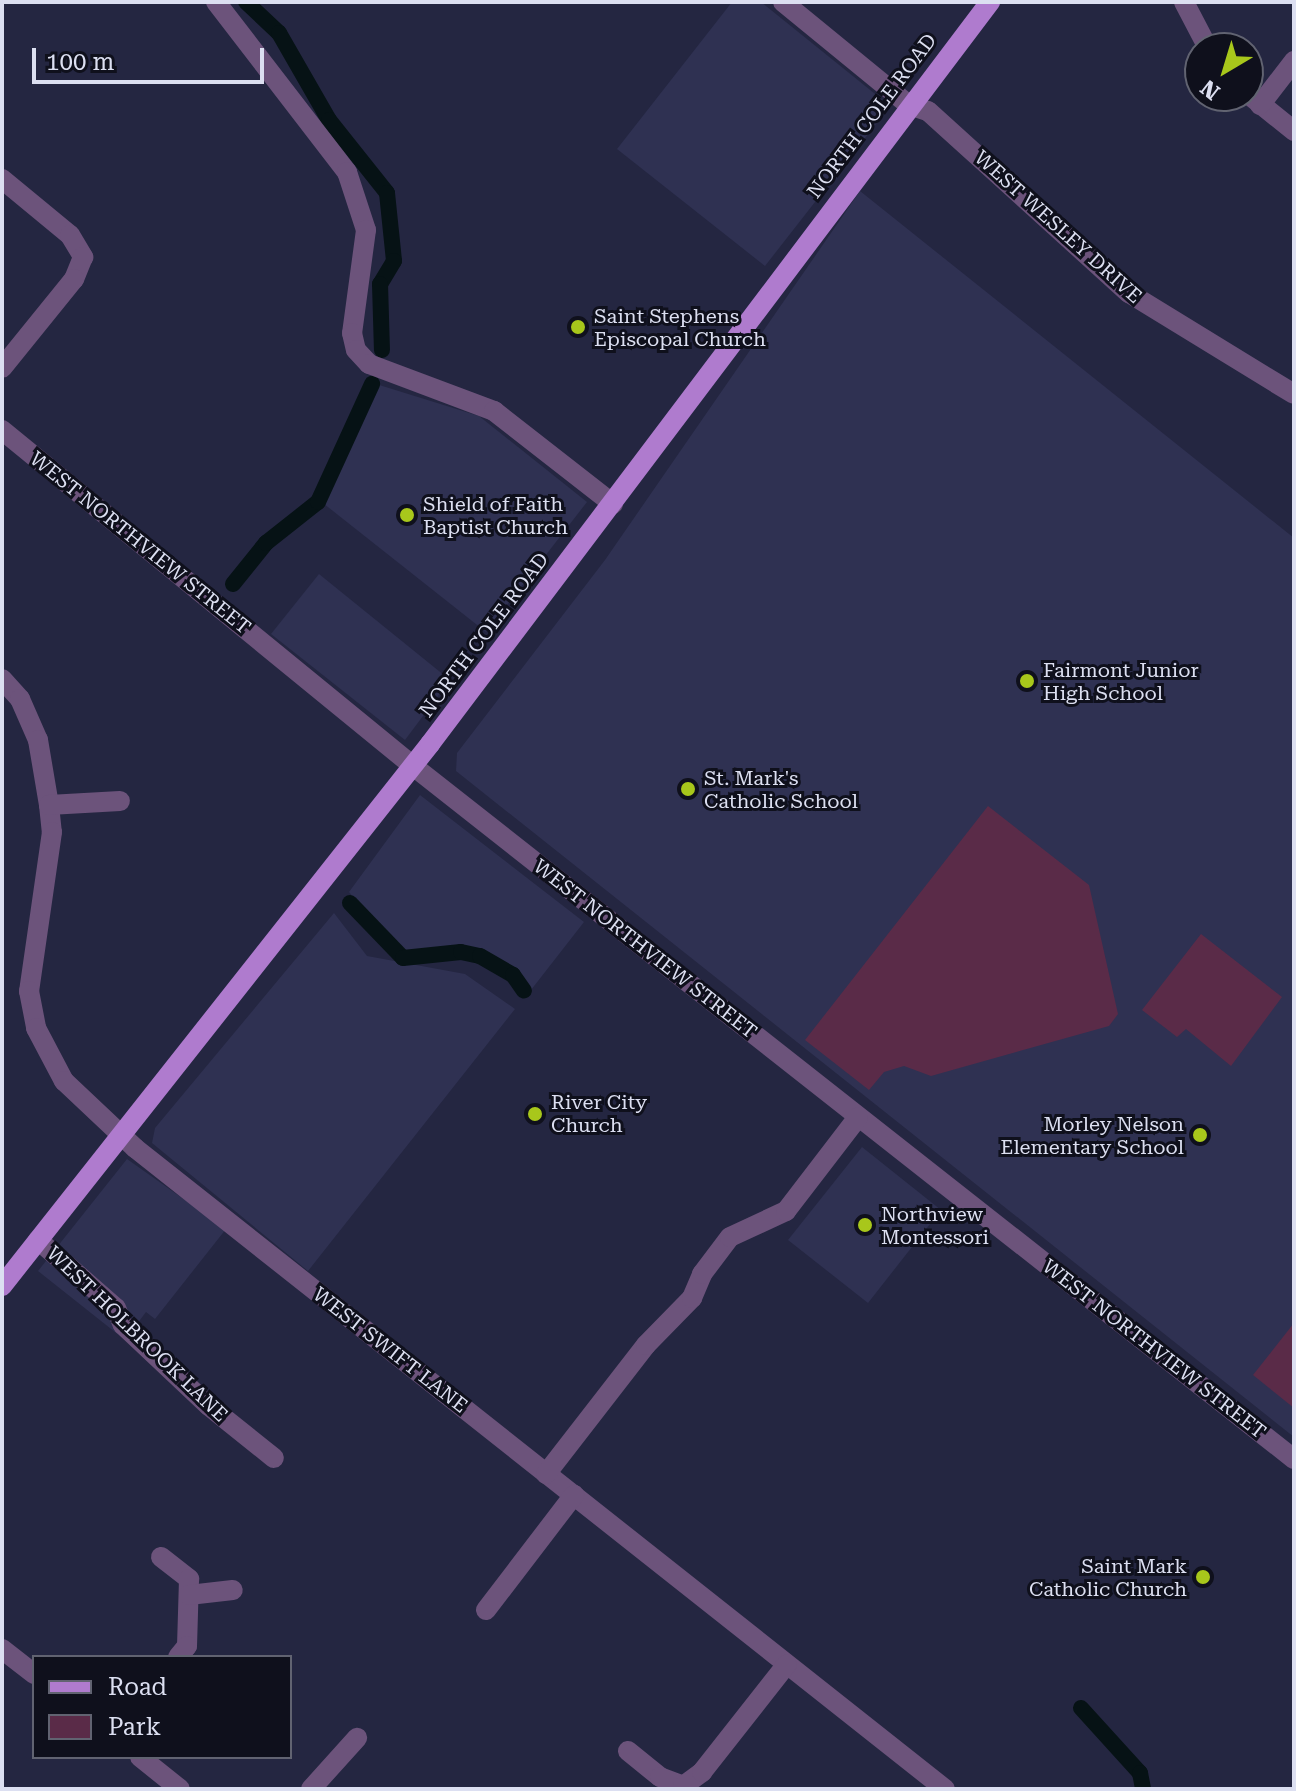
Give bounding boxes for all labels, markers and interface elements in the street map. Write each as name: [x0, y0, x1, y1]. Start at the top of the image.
street label: NORTH COLE ROAD: [802, 29, 942, 203]
scale bar: [36, 32, 268, 82]
north arrow: [1184, 32, 1264, 112]
text: 100 m: [46, 48, 114, 76]
text: N: [1196, 75, 1225, 105]
street label: WEST WESLEY DRIVE: [969, 146, 1147, 308]
place label: Saint Stephens Episcopal Church: [594, 304, 766, 351]
marker: Saint Stephens Episcopal Church: [569, 318, 587, 336]
street label: WEST NORTHVIEW STREET: [25, 447, 255, 639]
place label: Shield of Faith Baptist Church: [423, 492, 568, 539]
marker: Shield of Faith Baptist Church: [398, 506, 416, 524]
street label: NORTH COLE ROAD: [414, 548, 554, 722]
place label: Fairmont Junior High School: [1043, 658, 1199, 705]
marker: Fairmont Junior High School: [1018, 672, 1036, 690]
place label: St. Mark's Catholic School: [704, 766, 858, 813]
marker: St. Mark's Catholic School: [679, 780, 697, 798]
street label: WEST NORTHVIEW STREET: [528, 854, 762, 1044]
place label: River City Church: [551, 1090, 647, 1137]
marker: River City Church: [526, 1105, 544, 1123]
place label: Morley Nelson Elementary School: [1001, 1112, 1184, 1159]
marker: Morley Nelson Elementary School: [1191, 1126, 1209, 1144]
place label: Northview Montessori: [881, 1202, 989, 1249]
marker: Northview Montessori: [856, 1216, 874, 1234]
street label: WEST HOLBROOK LANE: [41, 1241, 233, 1427]
street label: WEST NORTHVIEW STREET: [1037, 1254, 1271, 1444]
street label: WEST SWIFT LANE: [308, 1282, 472, 1418]
place label: Saint Mark Catholic Church: [1029, 1554, 1187, 1601]
marker: Saint Mark Catholic Church: [1194, 1568, 1212, 1586]
legend: [32, 1655, 292, 1759]
text: Road: [108, 1673, 167, 1701]
text: Park: [108, 1713, 161, 1741]

